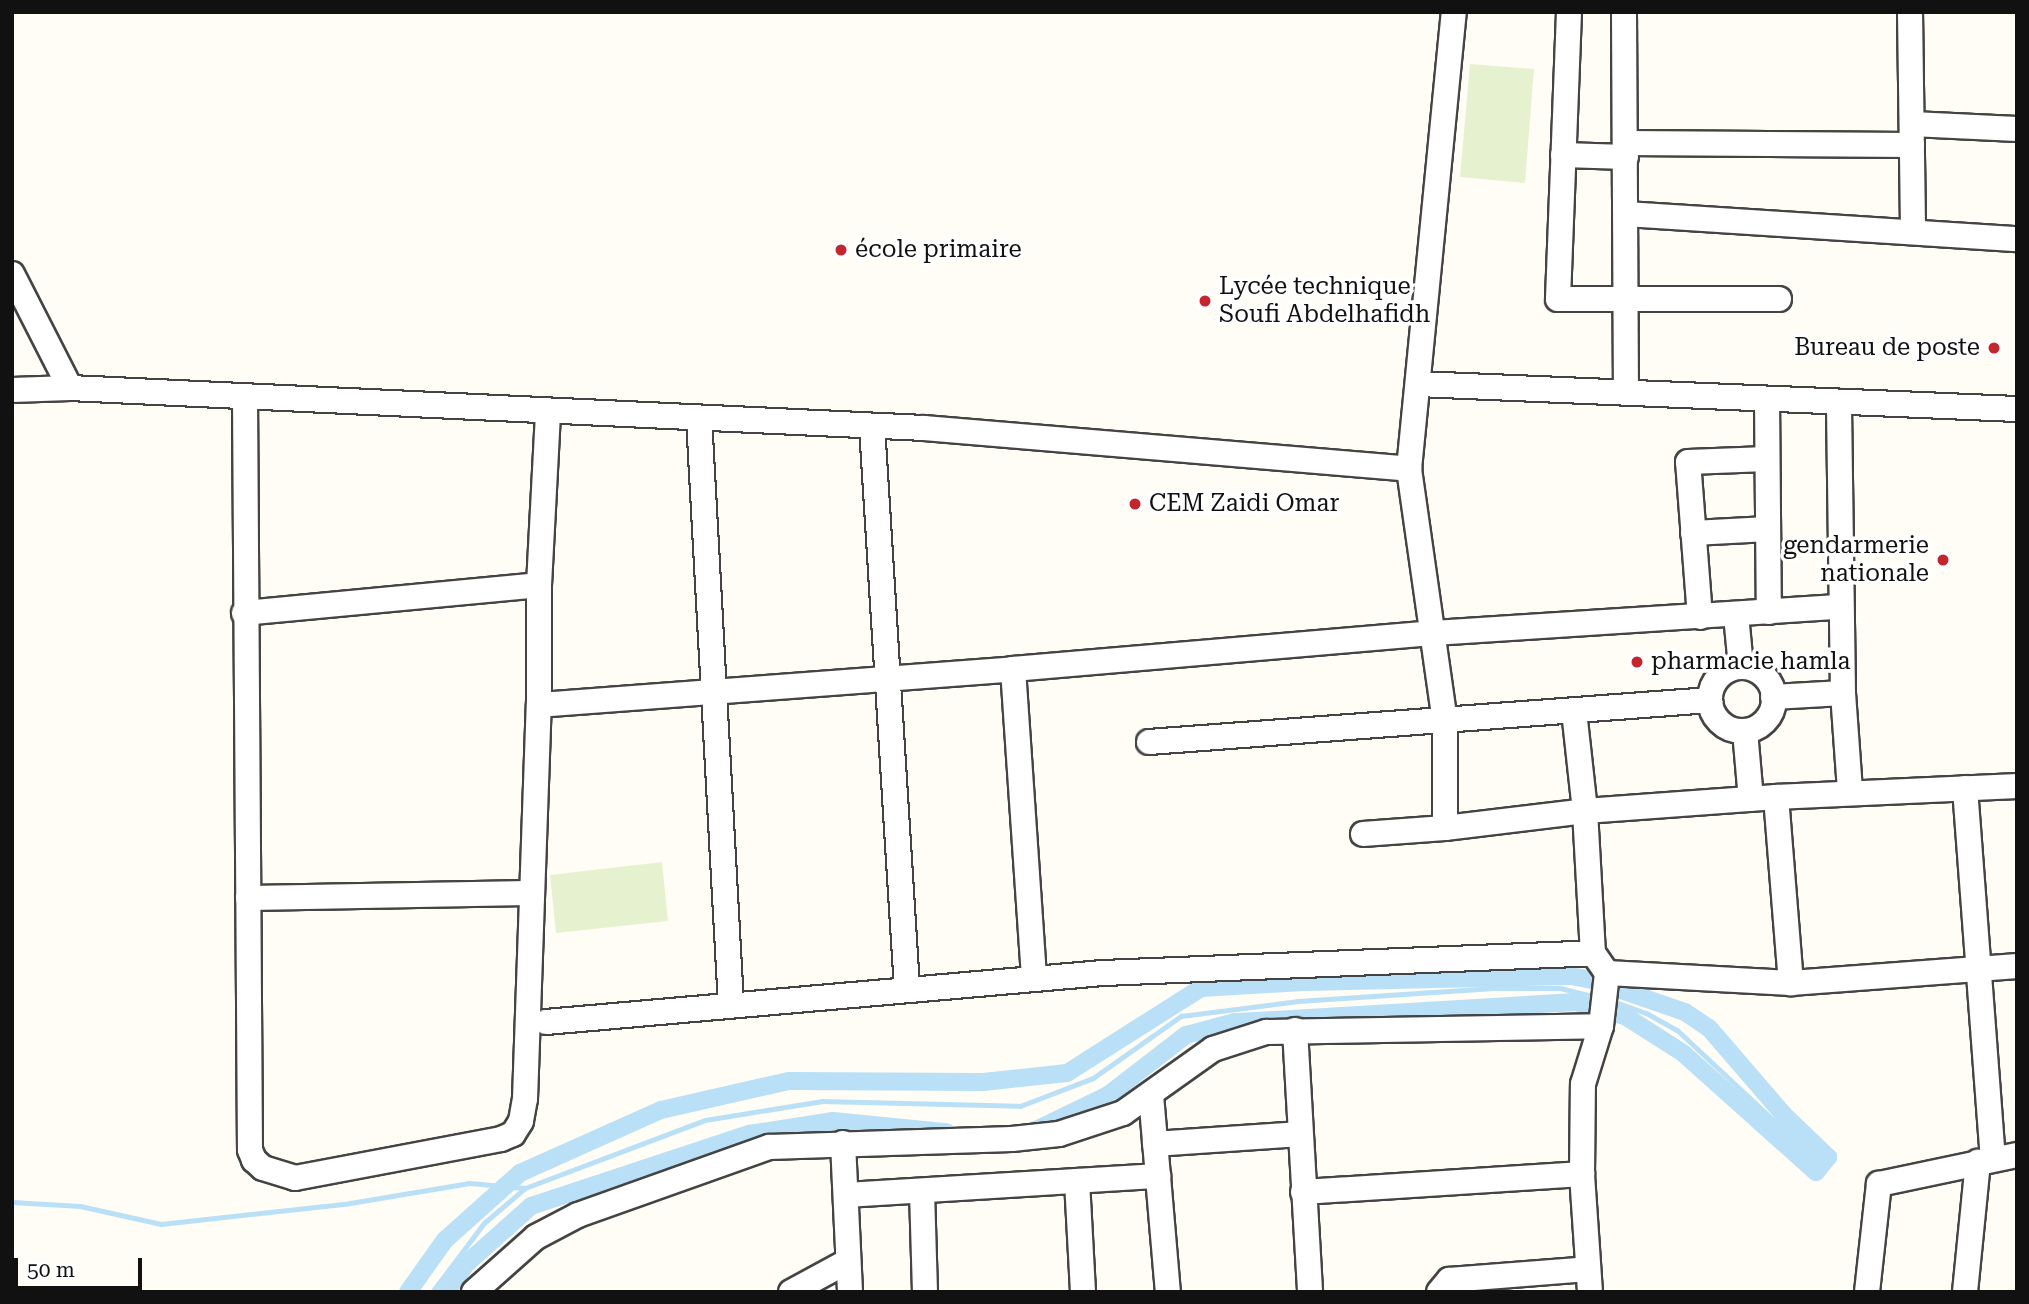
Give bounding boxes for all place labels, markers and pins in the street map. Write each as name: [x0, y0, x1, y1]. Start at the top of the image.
place label: école primaire: [855, 236, 1022, 264]
marker: école primaire: [833, 242, 849, 258]
place label: Lycée technique Soufi Abdelhafidh: [1219, 273, 1430, 329]
marker: Lycée technique Soufi Abdelhafidh: [1197, 293, 1213, 309]
place label: Bureau de poste: [1794, 334, 1980, 362]
marker: Bureau de poste: [1986, 340, 2002, 356]
place label: CEM Zaidi Omar: [1149, 490, 1339, 518]
marker: CEM Zaidi Omar: [1127, 496, 1143, 512]
place label: gendarmerie nationale: [1783, 532, 1929, 588]
marker: gendarmerie nationale: [1935, 552, 1951, 568]
place label: pharmacie hamla: [1651, 648, 1851, 676]
marker: pharmacie hamla: [1629, 654, 1645, 670]

